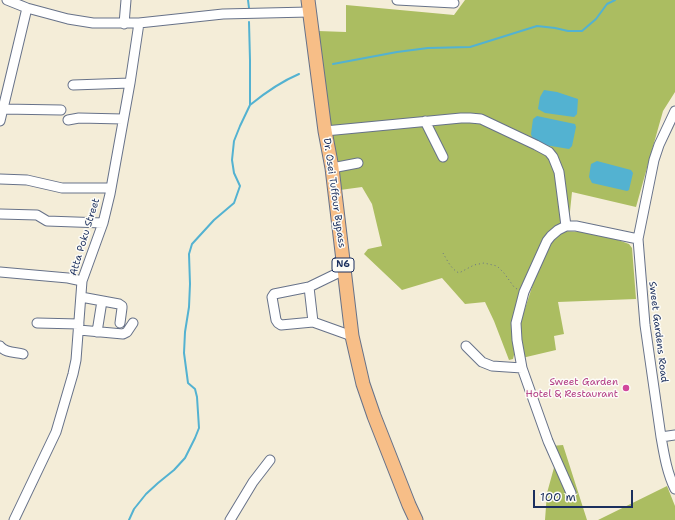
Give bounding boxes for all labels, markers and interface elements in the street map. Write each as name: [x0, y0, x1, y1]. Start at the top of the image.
street label: Dr. Osei Tuffour Bypass: [320, 137, 348, 249]
street label: Atta Poku Street: [67, 197, 103, 277]
road number: N6: [332, 258, 354, 272]
street label: Sweet Gardens Road: [646, 281, 670, 383]
place label: Sweet Garden Hotel & Restaurant: [526, 376, 618, 400]
marker: Sweet Garden Hotel & Restaurant: [621, 383, 631, 393]
scale bar: [535, 482, 635, 508]
text: 100 m: [540, 489, 576, 505]

